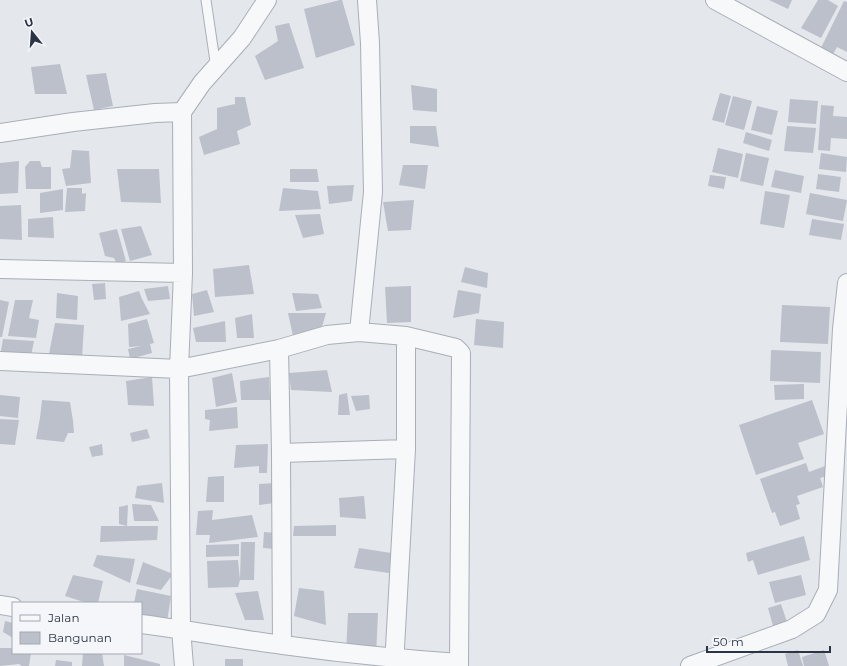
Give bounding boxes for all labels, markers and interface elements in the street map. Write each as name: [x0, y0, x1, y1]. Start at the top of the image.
north arrow: [12, 12, 52, 52]
text: U: [23, 14, 35, 30]
legend: [12, 602, 142, 654]
text: Jalan: [47, 610, 80, 625]
scale bar: [707, 628, 830, 654]
text: Bangunan: [48, 630, 112, 645]
text: 50 m: [713, 634, 744, 649]

